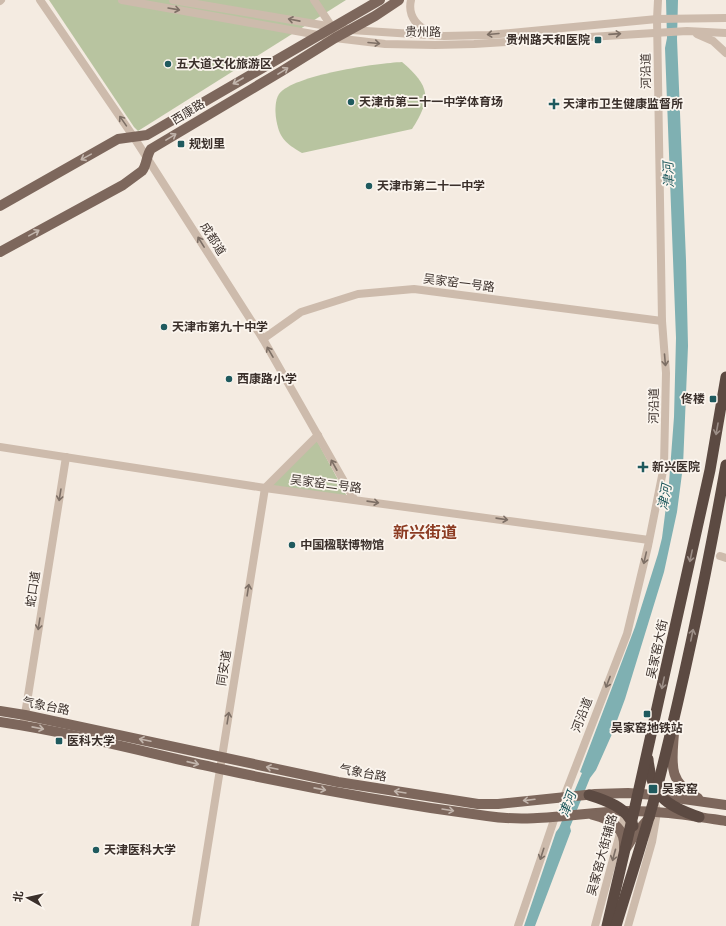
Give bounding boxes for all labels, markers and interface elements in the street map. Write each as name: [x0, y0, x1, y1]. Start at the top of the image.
one-way arrow: [168, 6, 181, 14]
one-way arrow: [288, 16, 301, 24]
street label: 贵州路: [405, 25, 441, 39]
one-way arrow: [487, 31, 500, 38]
one-way arrow: [608, 31, 621, 38]
place label: 贵州路天和医院: [506, 33, 590, 47]
marker: 贵州路天和医院: [593, 35, 603, 45]
one-way arrow: [367, 39, 380, 46]
street label: 河沿道: [639, 53, 653, 89]
place label: 五大道文化旅游区: [176, 57, 272, 71]
marker: 五大道文化旅游区: [163, 59, 173, 69]
one-way arrow: [277, 66, 289, 74]
one-way arrow: [232, 78, 244, 86]
place label: 天津市第二十一中学体育场: [359, 95, 503, 109]
street label: 西康路: [169, 97, 207, 127]
marker: 天津市第二十一中学体育场: [346, 97, 356, 107]
place label: 天津市卫生健康监督所: [563, 97, 683, 111]
marker: 天津市卫生健康监督所: [548, 98, 560, 110]
one-way arrow: [119, 116, 127, 127]
one-way arrow: [165, 133, 177, 141]
place label: 规划里: [189, 137, 225, 151]
marker: 规划里: [176, 139, 186, 149]
one-way arrow: [80, 154, 92, 162]
water label: 津河: [660, 159, 676, 188]
place label: 天津市第二十一中学: [377, 179, 485, 193]
marker: 天津市第二十一中学: [364, 181, 374, 191]
street label: 成都道: [198, 220, 228, 258]
one-way arrow: [28, 229, 40, 237]
one-way arrow: [197, 237, 205, 248]
street label: 吴家窑一号路: [422, 272, 496, 294]
place label: 天津市第九十中学: [172, 320, 268, 334]
marker: 天津市第九十中学: [159, 322, 169, 332]
one-way arrow: [265, 347, 273, 359]
one-way arrow: [662, 353, 669, 366]
place label: 西康路小学: [237, 372, 297, 386]
marker: 西康路小学: [224, 374, 234, 384]
street label: 河沿道: [647, 388, 661, 424]
place label: 佟楼: [681, 392, 705, 406]
marker: 佟楼: [708, 394, 718, 404]
one-way arrow: [713, 422, 721, 435]
one-way arrow: [330, 459, 338, 471]
place label: 新兴医院: [652, 460, 700, 474]
marker: 新兴医院: [637, 461, 649, 473]
street label: 吴家窑二号路: [289, 473, 363, 495]
water label: 津河: [655, 480, 675, 511]
one-way arrow: [56, 489, 64, 502]
one-way arrow: [366, 498, 379, 506]
one-way arrow: [495, 516, 508, 523]
district label: 新兴街道: [393, 523, 457, 542]
place label: 中国楹联博物馆: [300, 538, 384, 552]
marker: 中国楹联博物馆: [287, 540, 297, 550]
one-way arrow: [686, 549, 694, 562]
one-way arrow: [640, 551, 648, 564]
street label: 蛇口道: [23, 570, 43, 608]
one-way arrow: [244, 584, 252, 597]
one-way arrow: [35, 617, 43, 630]
street label: 吴家窑大街: [644, 618, 670, 680]
one-way arrow: [688, 629, 696, 642]
street label: 同安道: [214, 649, 234, 687]
one-way arrow: [604, 676, 612, 688]
one-way arrow: [658, 676, 666, 689]
street label: 气象台路: [21, 695, 71, 717]
street label: 河沿道: [569, 696, 595, 734]
marker: 吴家窑地铁站: [642, 709, 652, 719]
one-way arrow: [224, 712, 232, 725]
place label: 吴家窑地铁站: [611, 721, 683, 735]
one-way arrow: [32, 724, 45, 732]
place label: 医科大学: [67, 734, 115, 748]
marker: 医科大学: [54, 736, 64, 746]
one-way arrow: [139, 736, 152, 744]
one-way arrow: [186, 759, 199, 767]
street label: 气象台路: [338, 762, 388, 784]
one-way arrow: [266, 763, 279, 771]
place label: 吴家窑: [662, 782, 698, 796]
marker: 吴家窑: [647, 783, 659, 795]
one-way arrow: [313, 785, 326, 793]
water label: 津河: [556, 787, 580, 819]
one-way arrow: [394, 788, 407, 796]
one-way arrow: [522, 796, 535, 804]
one-way arrow: [441, 806, 454, 814]
street label: 吴家窑大街辅路: [584, 813, 620, 897]
place label: 天津医科大学: [104, 843, 176, 857]
marker: 天津医科大学: [91, 845, 101, 855]
one-way arrow: [538, 847, 546, 859]
one-way arrow: [610, 849, 617, 862]
north arrow: [8, 878, 48, 918]
text: 北: [11, 890, 26, 903]

